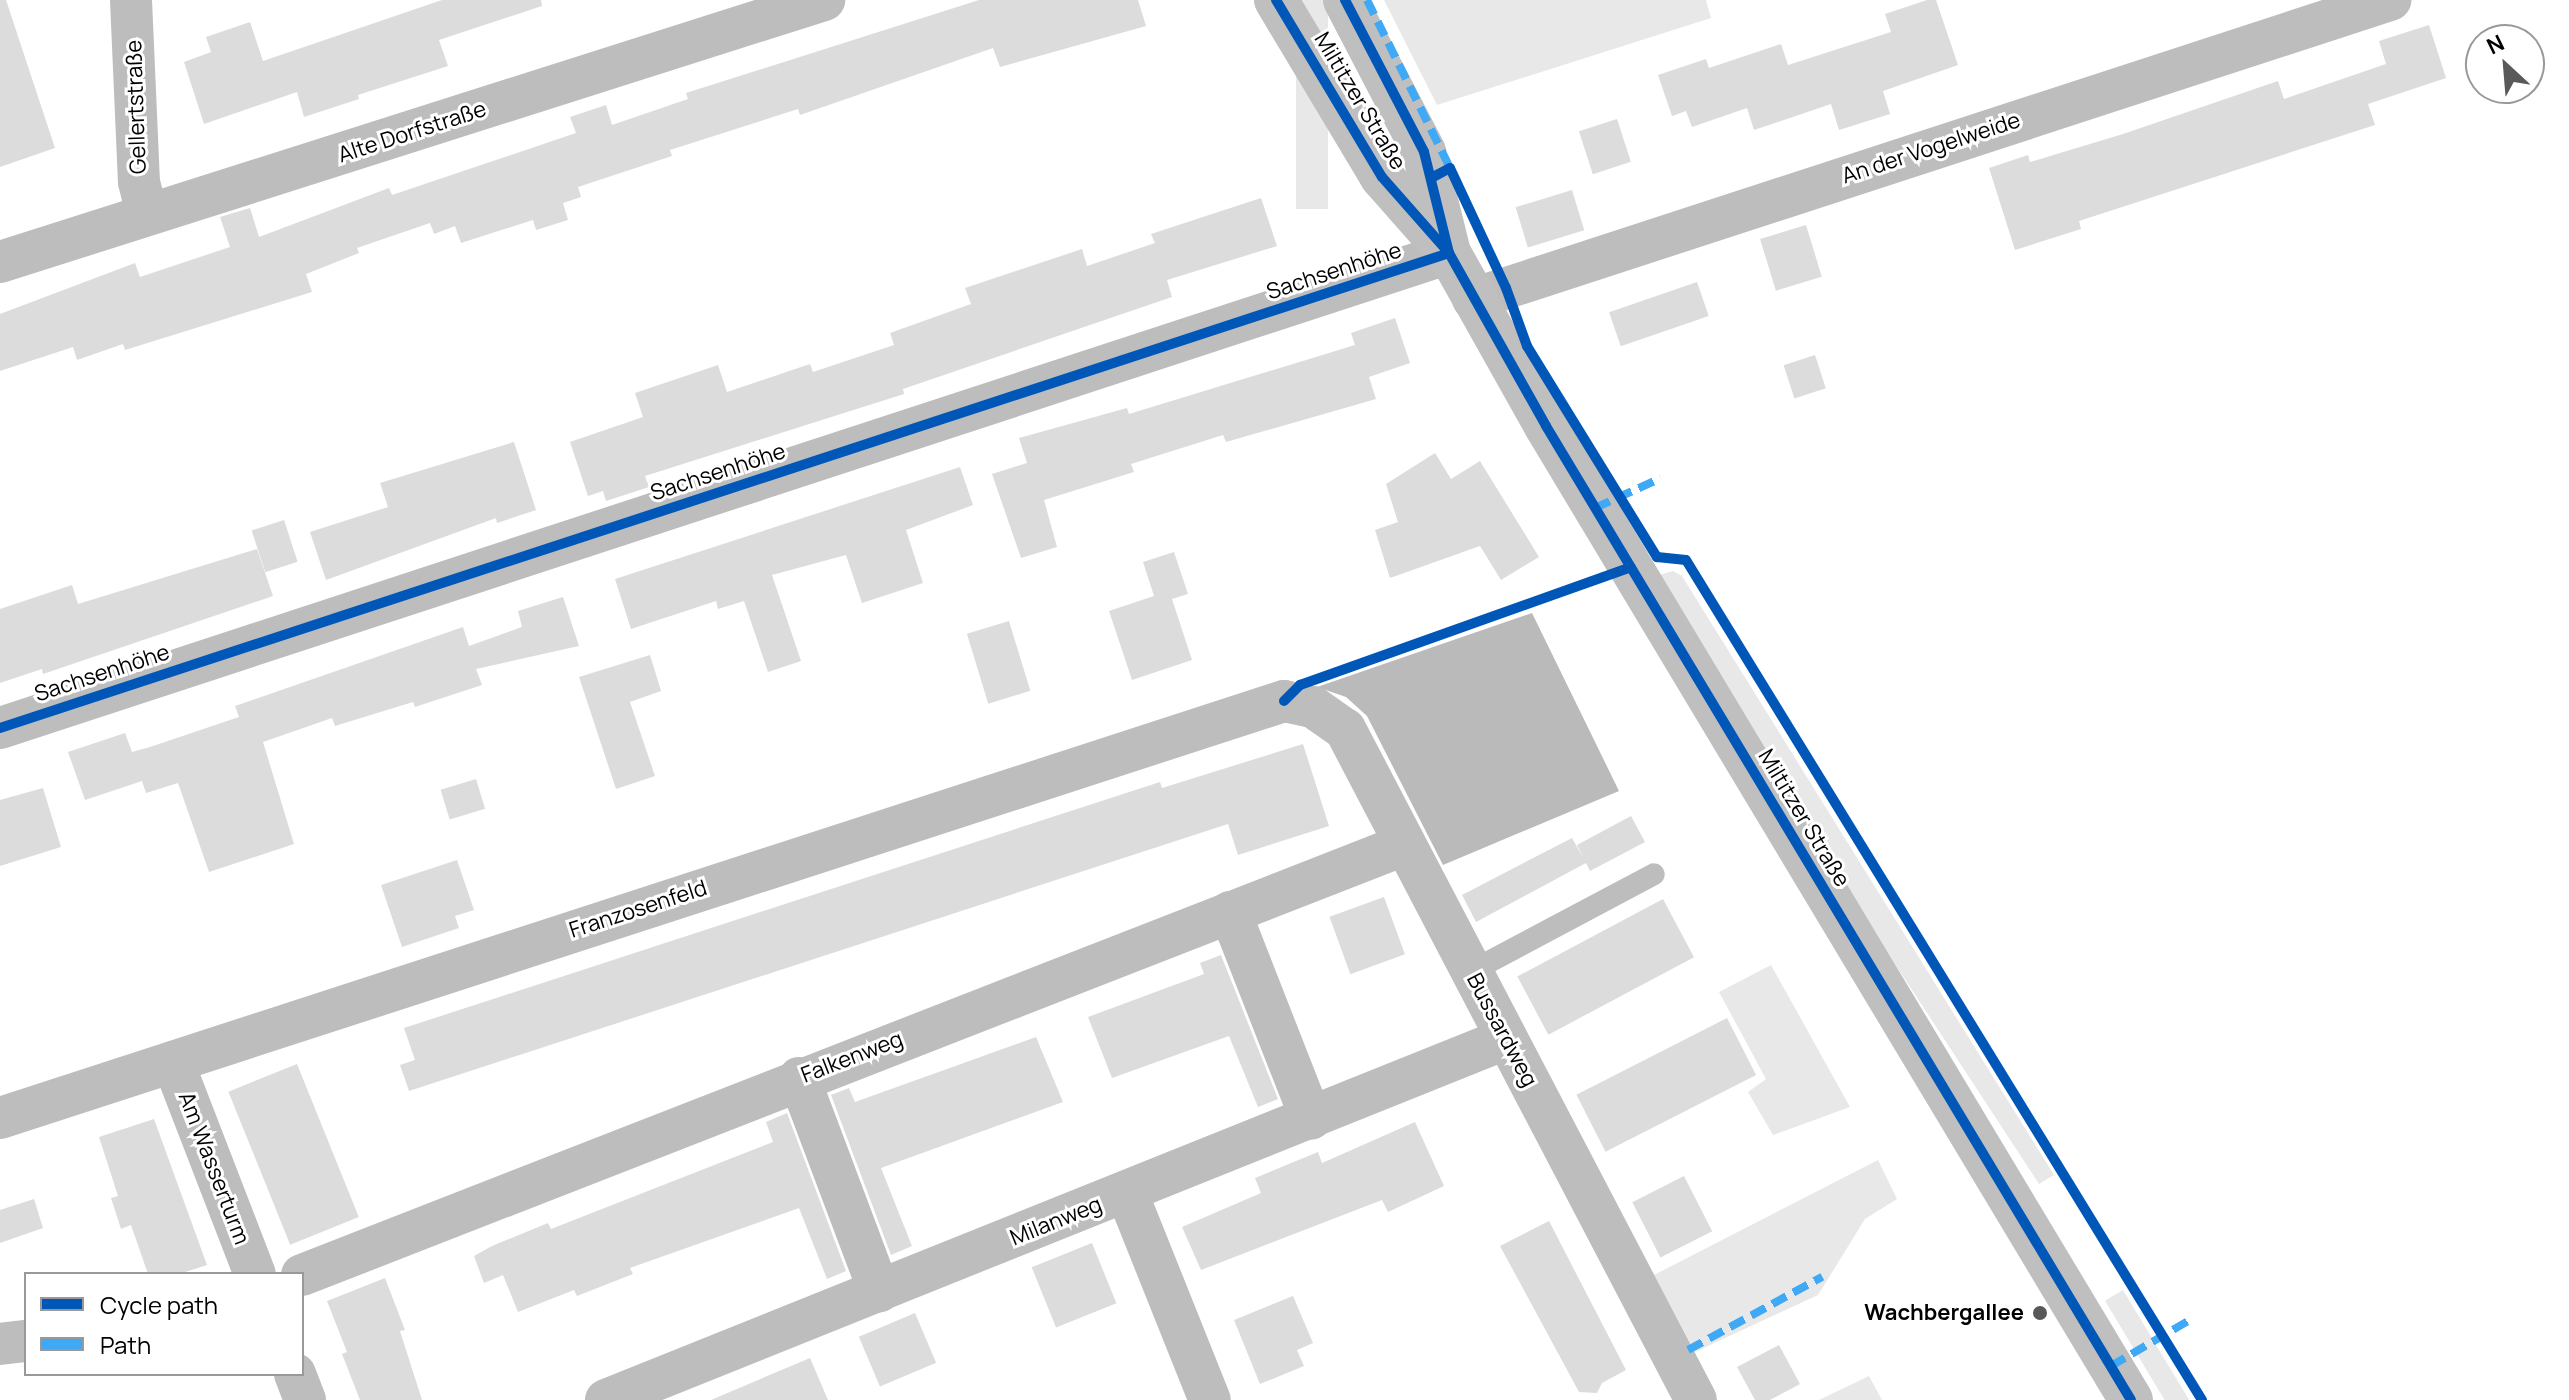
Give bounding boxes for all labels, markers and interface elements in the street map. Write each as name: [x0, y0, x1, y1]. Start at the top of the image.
north arrow: [2465, 24, 2545, 104]
text: N: [2482, 27, 2509, 61]
street label: Miltitzer Straße: [1309, 28, 1411, 174]
street label: Gellertstraße: [120, 39, 152, 175]
street label: Alte Dorfstraße: [335, 96, 489, 168]
street label: An der Vogelweide: [1838, 107, 2024, 189]
street label: Sachsenhöhe: [1263, 237, 1405, 305]
street label: Sachsenhöhe: [647, 438, 789, 506]
street label: Sachsenhöhe: [31, 639, 173, 707]
street label: Miltitzer Straße: [1753, 745, 1855, 891]
street label: Franzosenfeld: [566, 874, 710, 944]
street label: Bussardweg: [1461, 969, 1543, 1091]
street label: Falkenweg: [798, 1026, 906, 1088]
street label: Am Wasserturm: [173, 1088, 255, 1248]
street label: Milanweg: [1006, 1191, 1106, 1251]
legend: [24, 1272, 304, 1376]
text: Cycle path: [100, 1288, 218, 1321]
place label: Wachbergallee: [1864, 1300, 2024, 1326]
marker: Wachbergallee: [2031, 1304, 2049, 1322]
text: Path: [100, 1328, 151, 1361]

